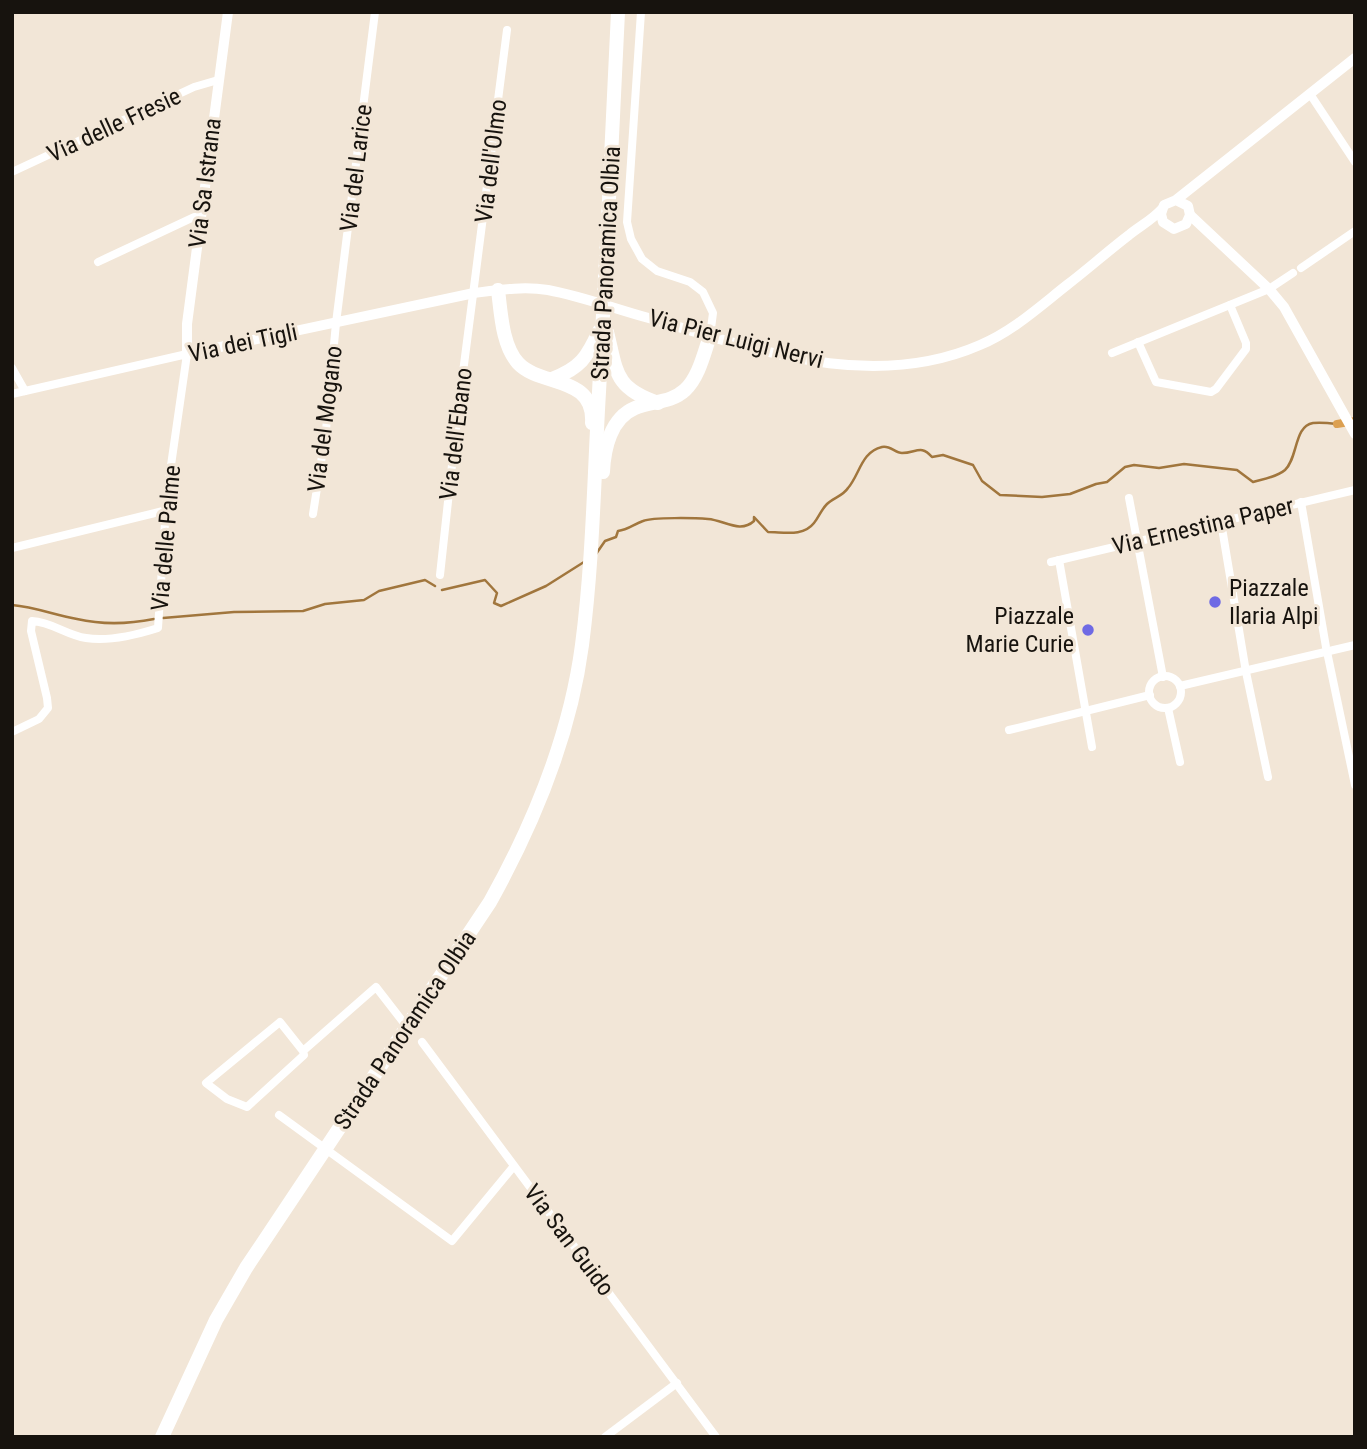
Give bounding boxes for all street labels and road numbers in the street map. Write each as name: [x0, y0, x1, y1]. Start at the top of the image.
street label: Via delle Fresie: [43, 82, 185, 168]
street label: Via dell'Olmo: [470, 98, 512, 224]
street label: Via del Larice: [334, 103, 378, 233]
street label: Via Sa Istrana: [183, 116, 227, 250]
street label: Strada Panoramica Olbia: [586, 145, 626, 381]
street label: Via Pier Luigi Nervi: [646, 304, 826, 374]
street label: Via dei Tigli: [186, 318, 300, 368]
street label: Via del Mogano: [302, 344, 348, 494]
street label: Via dell'Ebano: [434, 366, 478, 502]
street label: Via delle Palme: [146, 464, 186, 612]
street label: Via Ernestina Paper: [1110, 492, 1296, 560]
street label: Strada Panoramica Olbia: [328, 925, 482, 1135]
street label: Via San Guido: [518, 1179, 620, 1301]

